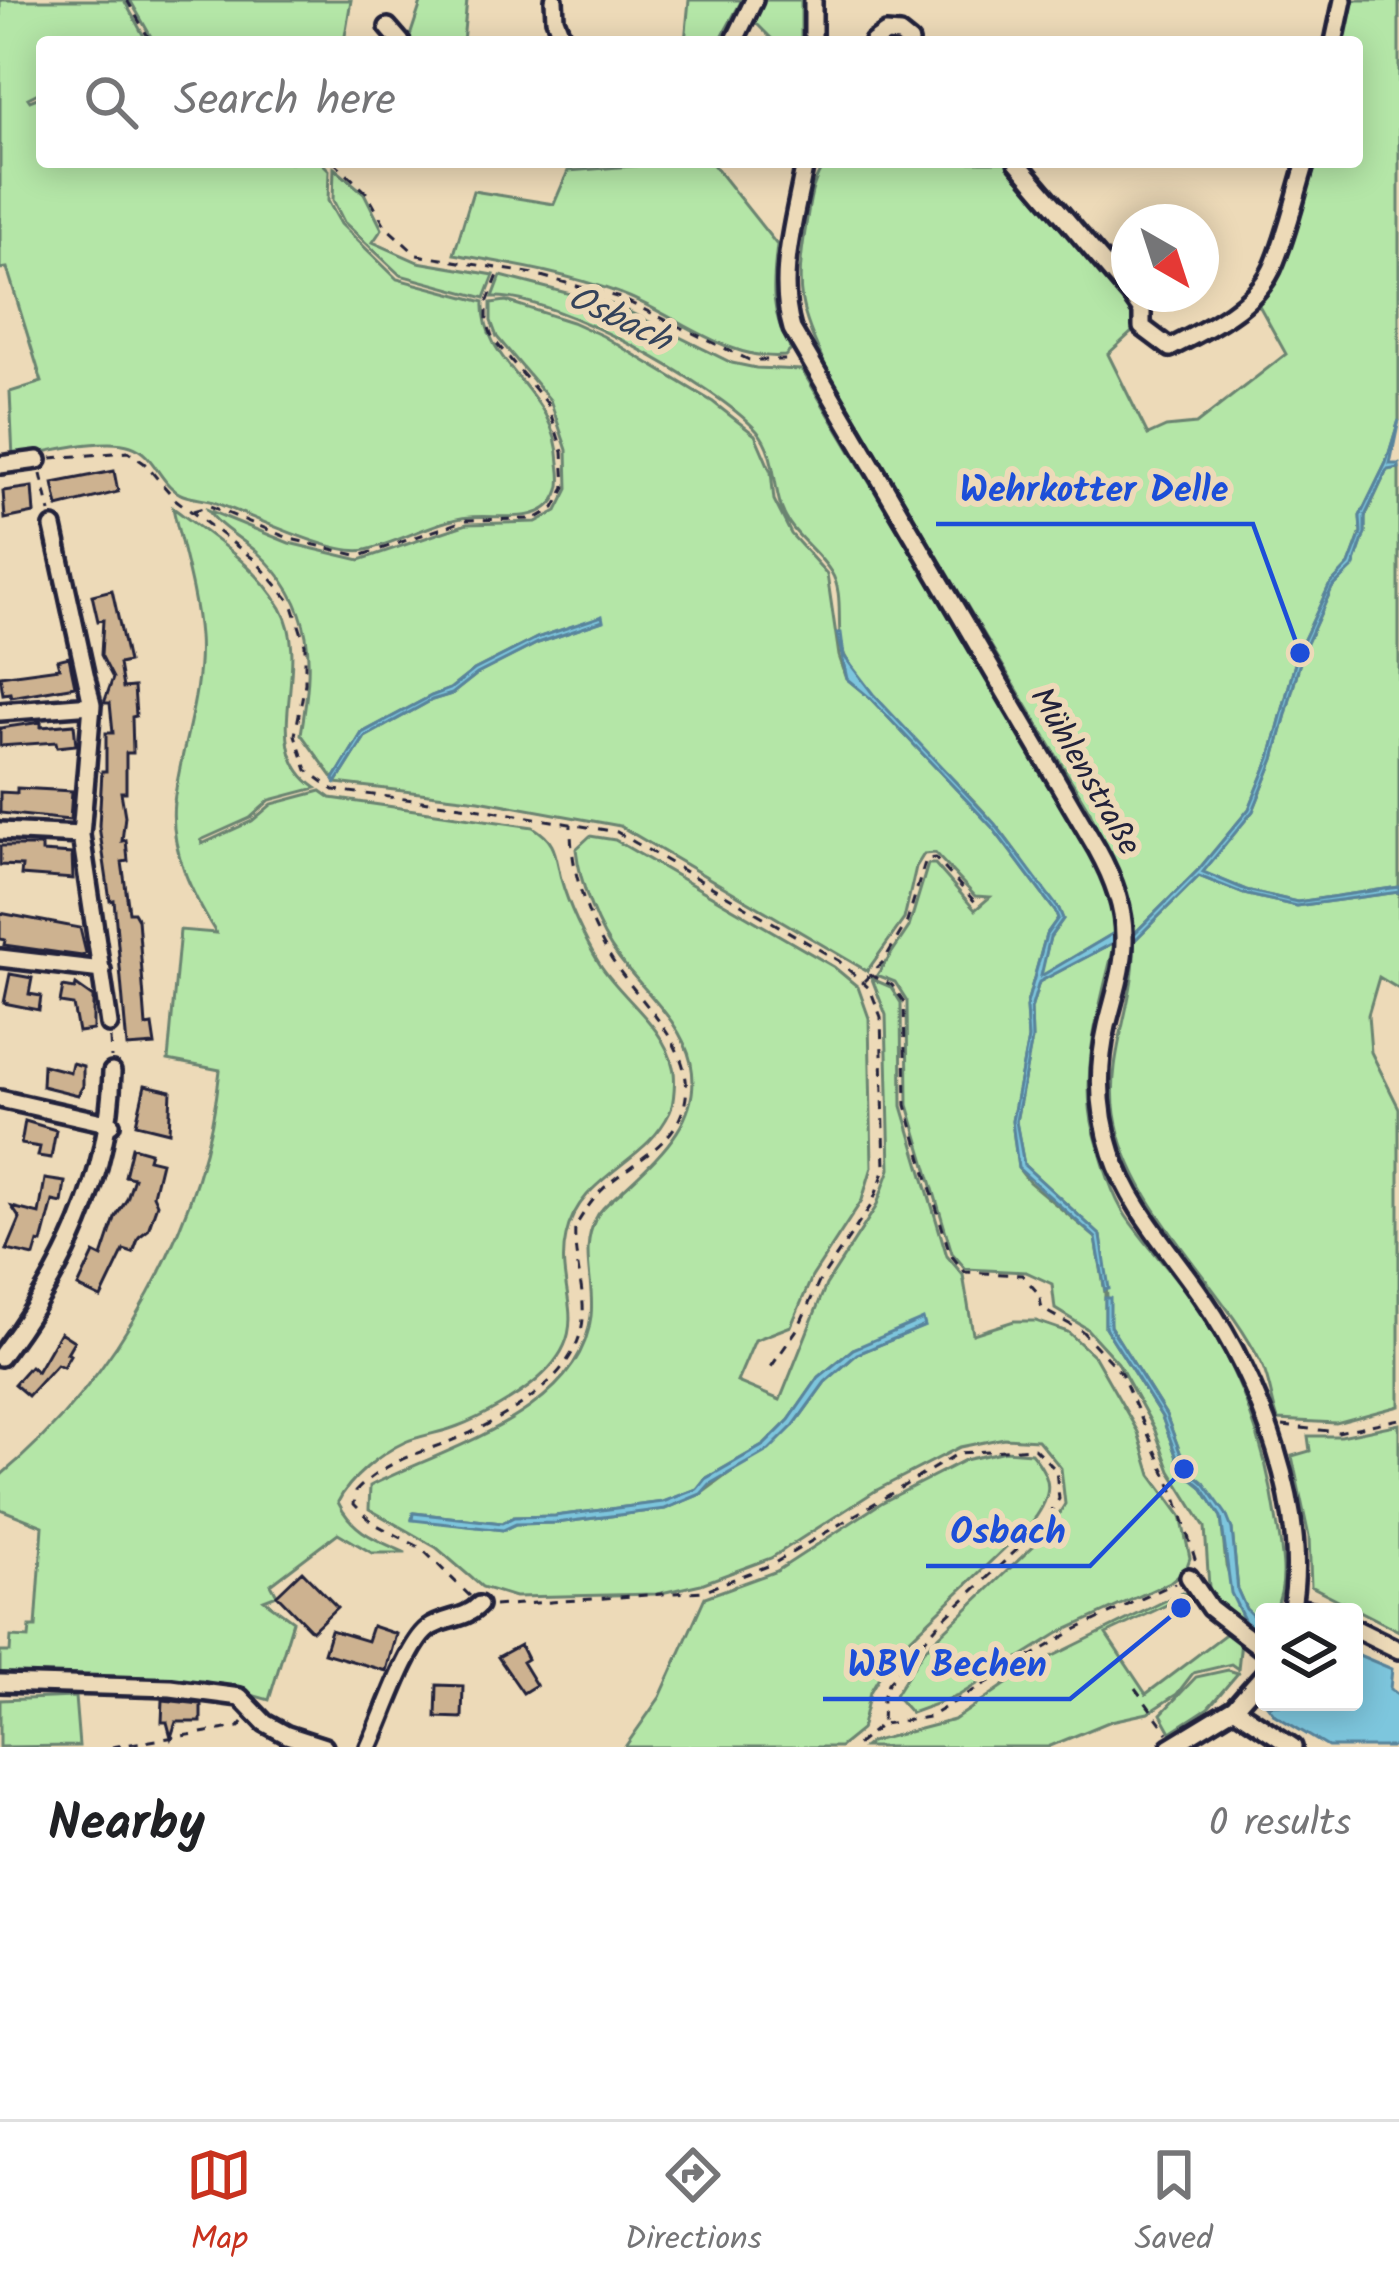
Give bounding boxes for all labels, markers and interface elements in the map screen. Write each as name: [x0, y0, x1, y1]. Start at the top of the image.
search box: [36, 36, 1363, 168]
text: Search here: [174, 66, 396, 138]
icon: search: [78, 69, 144, 135]
north arrow: [1111, 204, 1219, 312]
water label: Osbach: [558, 271, 683, 371]
callout: Wehrkotter Delle: [936, 452, 1253, 524]
text: Wehrkotter Delle: [960, 463, 1229, 520]
street label: Mühlenstraße: [1014, 678, 1154, 867]
callout: Osbach: [926, 1494, 1090, 1566]
text: Osbach: [950, 1505, 1066, 1562]
map controls: [1255, 1603, 1363, 1711]
button: layers: [1255, 1603, 1363, 1711]
callout: WBV Bechen: [823, 1627, 1070, 1699]
text: WBV Bechen: [847, 1638, 1047, 1695]
text: Nearby: [48, 1785, 205, 1866]
text: 0 results: [1209, 1794, 1351, 1856]
tab: Map: [186, 2142, 252, 2267]
tab: Directions: [625, 2142, 762, 2267]
tab: Saved: [1134, 2142, 1213, 2267]

